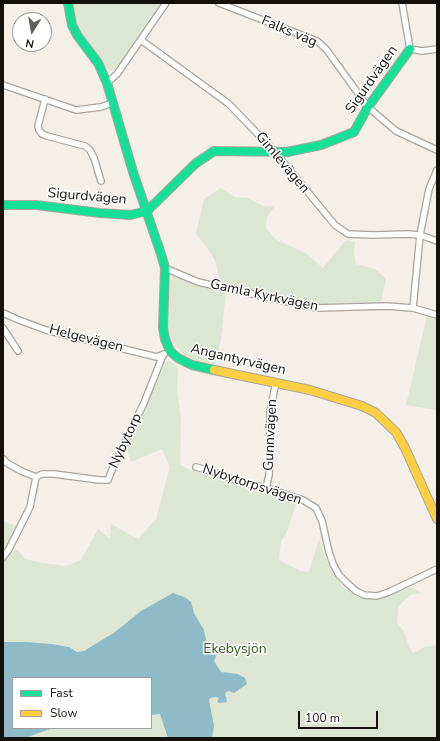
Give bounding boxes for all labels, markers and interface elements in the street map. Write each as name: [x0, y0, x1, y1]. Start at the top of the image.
north arrow: [12, 12, 52, 52]
street label: Falks väg: [259, 13, 319, 51]
text: N: [24, 35, 35, 51]
street label: Sigurdvägen: [342, 43, 402, 117]
street label: Gimlevägen: [251, 129, 313, 197]
street label: Sigurdvägen: [47, 185, 127, 209]
street label: Gamla Kyrkvägen: [208, 276, 320, 316]
street label: Helgevägen: [47, 322, 125, 356]
street label: Angantyrvägen: [189, 341, 287, 379]
street label: Gunnvägen: [261, 399, 281, 471]
street label: Nybytorp: [106, 411, 146, 471]
street label: Nybytorpsvägen: [200, 461, 304, 509]
park label: Ekebysjön: [203, 642, 267, 658]
legend: [12, 677, 152, 729]
text: Fast: [50, 685, 73, 701]
scale bar: [300, 703, 380, 729]
text: Slow: [50, 705, 78, 721]
text: 100 m: [305, 710, 340, 726]

